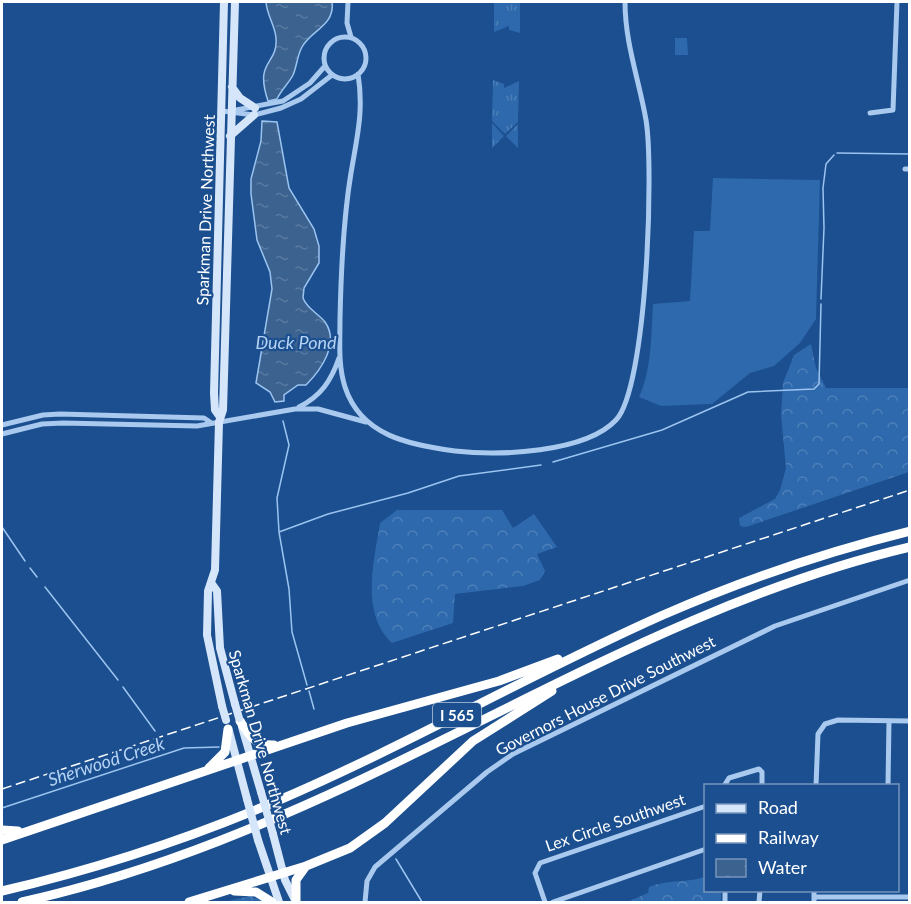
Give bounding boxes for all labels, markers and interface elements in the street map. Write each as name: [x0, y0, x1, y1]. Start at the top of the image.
street label: Sparkman Drive Northwest: [192, 114, 218, 306]
water label: Duck Pond: [255, 331, 337, 353]
street label: Governors House Drive Southwest: [492, 631, 718, 759]
street label: Sparkman Drive Northwest: [226, 648, 297, 837]
road number: I 565: [433, 703, 481, 727]
water label: Sherwood Creek: [45, 732, 168, 790]
legend: [704, 784, 899, 892]
street label: Lex Circle Southwest: [542, 789, 688, 855]
text: Road: [758, 796, 798, 818]
text: Railway: [758, 826, 819, 848]
text: Water: [758, 856, 807, 878]

